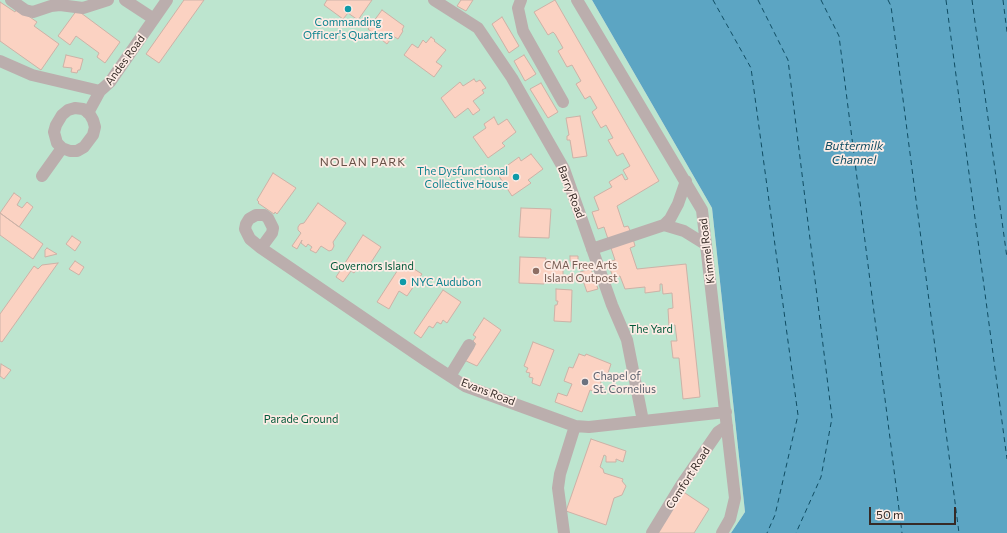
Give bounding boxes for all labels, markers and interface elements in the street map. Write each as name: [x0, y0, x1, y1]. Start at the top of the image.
marker: Commanding Officer's Quarters: [343, 4, 353, 14]
place label: Commanding Officer's Quarters: [303, 15, 393, 41]
street label: Andes Road: [102, 32, 148, 88]
water label: Buttermilk Channel: [825, 139, 883, 167]
district label: NOLAN PARK: [320, 155, 406, 169]
place label: The Dysfunctional Collective House: [417, 164, 508, 190]
street label: Barry Road: [555, 164, 587, 220]
marker: The Dysfunctional Collective House: [511, 172, 521, 182]
street label: Kimmel Road: [696, 218, 718, 284]
place label: CMA Free Arts Island Outpost: [544, 258, 617, 284]
park label: Governors Island: [330, 259, 414, 273]
marker: CMA Free Arts Island Outpost: [531, 266, 541, 276]
place label: NYC Audubon: [411, 275, 481, 289]
marker: NYC Audubon: [398, 277, 408, 287]
park label: The Yard: [629, 322, 673, 336]
place label: Chapel of St. Cornelius: [593, 369, 656, 395]
street label: Evans Road: [459, 376, 517, 408]
marker: Chapel of St. Cornelius: [580, 377, 590, 387]
park label: Parade Ground: [264, 412, 338, 426]
street label: Comfort Road: [663, 445, 713, 511]
scale bar: [871, 499, 958, 525]
text: 50 m: [876, 507, 904, 521]

